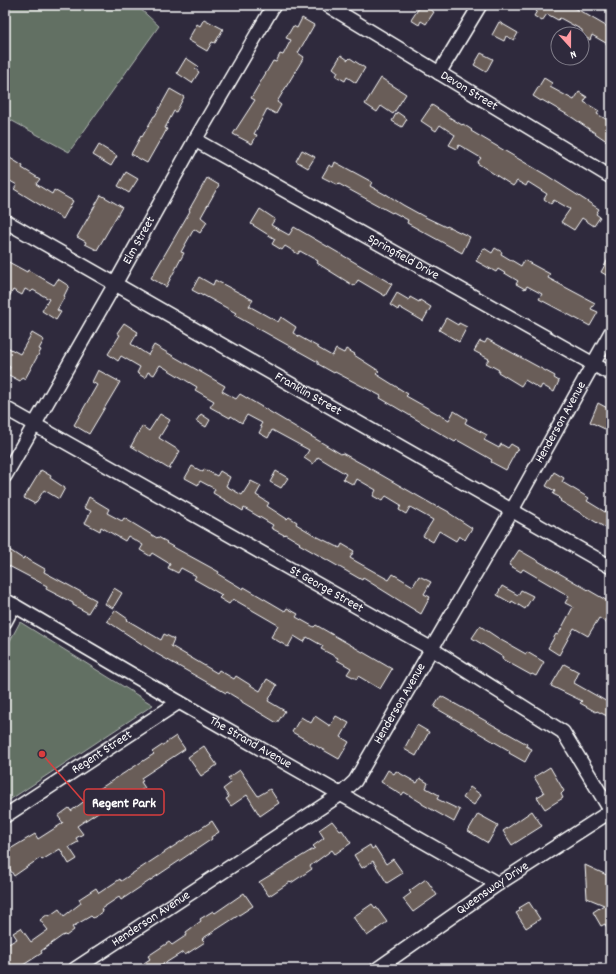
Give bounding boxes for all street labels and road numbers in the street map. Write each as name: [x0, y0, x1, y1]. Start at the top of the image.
street label: Devon Street: [437, 66, 502, 116]
street label: Elm Street: [118, 213, 160, 268]
street label: Springfield Drive: [364, 229, 443, 285]
street label: Franklin Street: [271, 367, 345, 421]
street label: Henderson Avenue: [530, 378, 591, 467]
street label: St George Street: [286, 561, 367, 618]
street label: Henderson Avenue: [369, 659, 431, 748]
street label: The Strand Avenue: [206, 712, 295, 774]
street label: Regent Street: [68, 725, 136, 779]
street label: Queensway Drive: [453, 857, 533, 920]
street label: Henderson Avenue: [108, 886, 194, 952]

